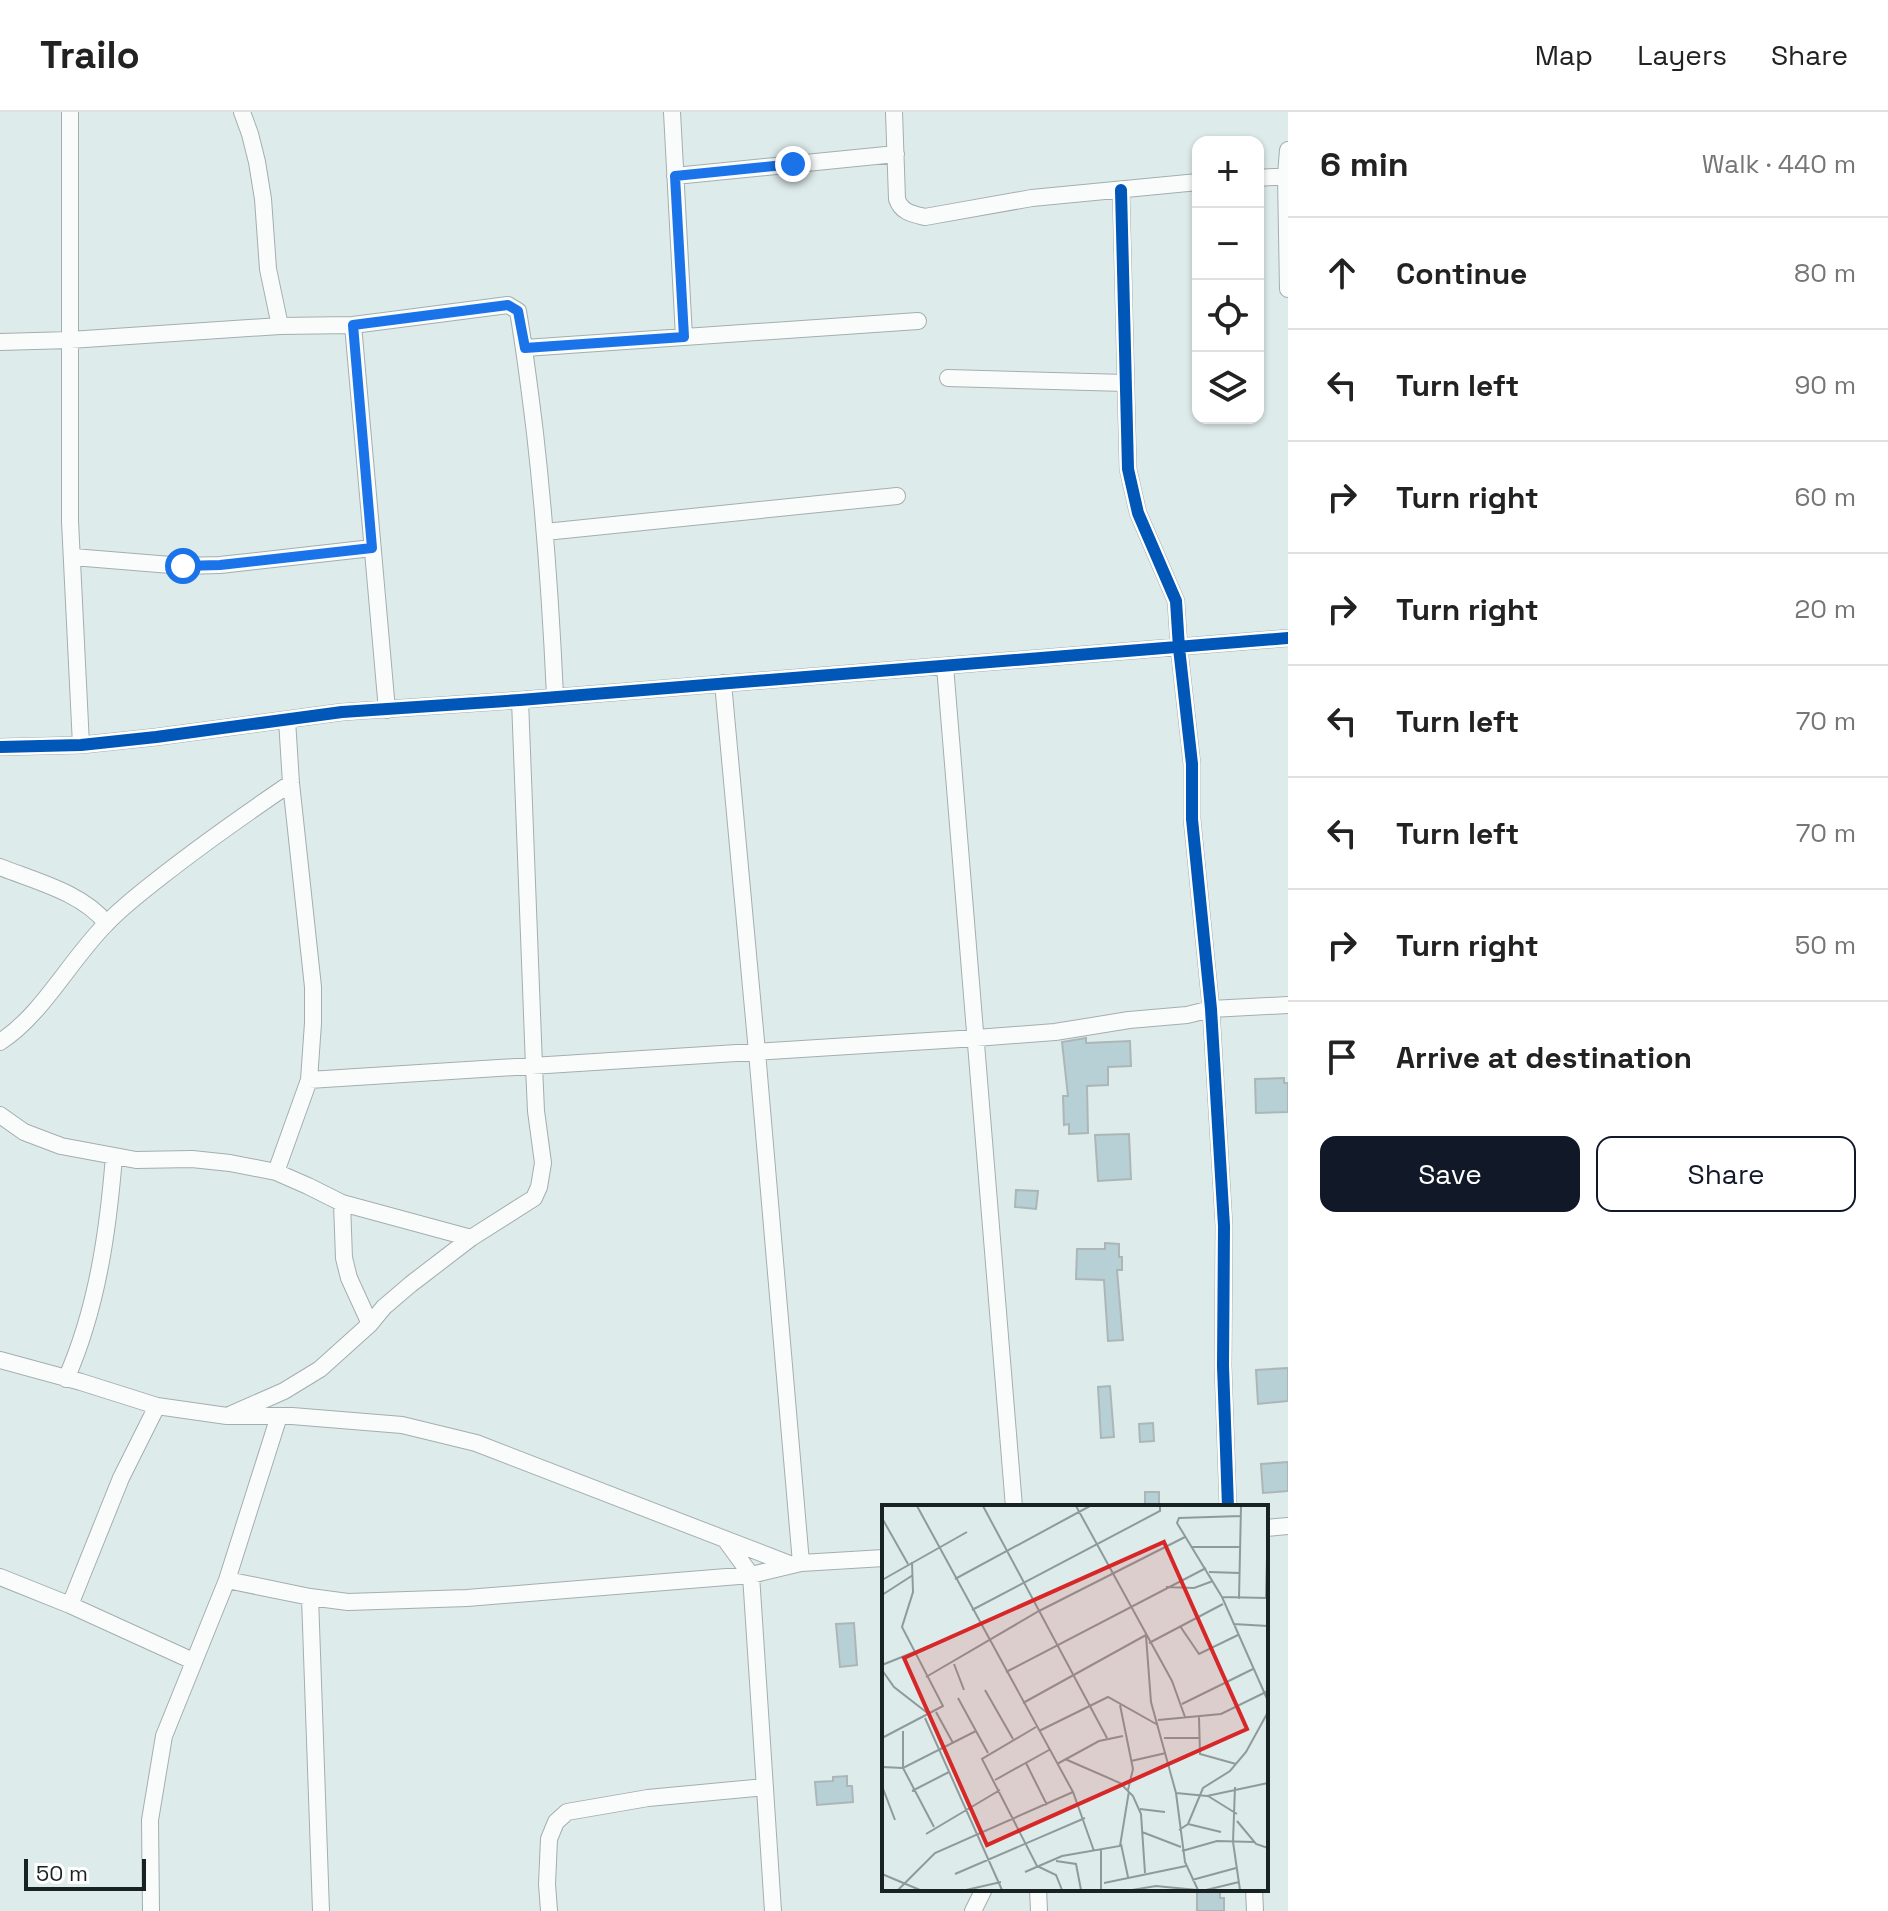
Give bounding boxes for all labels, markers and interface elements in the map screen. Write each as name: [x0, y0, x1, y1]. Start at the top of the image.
text: Trailo: [40, 31, 140, 79]
text: Map: [1535, 37, 1593, 73]
text: Layers: [1637, 37, 1727, 73]
text: Share: [1771, 37, 1848, 73]
map controls: [1192, 136, 1264, 424]
button: +: [1192, 136, 1264, 208]
text: 6 min: [1320, 143, 1409, 186]
route end: [775, 146, 811, 182]
text: Walk · 440 m: [1702, 147, 1856, 181]
button: −: [1192, 208, 1264, 280]
icon: ahead: [1320, 251, 1364, 295]
text: Continue: [1396, 254, 1527, 293]
text: 80 m: [1794, 256, 1856, 290]
button: locate: [1192, 280, 1264, 352]
button: layers: [1192, 352, 1264, 424]
icon: left: [1320, 363, 1364, 407]
text: Turn left: [1396, 366, 1519, 405]
text: 90 m: [1794, 368, 1856, 402]
icon: right: [1320, 475, 1364, 519]
text: Turn right: [1396, 478, 1539, 517]
text: 60 m: [1794, 480, 1856, 514]
route start: [165, 548, 201, 584]
icon: right: [1320, 587, 1364, 631]
text: Turn right: [1396, 590, 1539, 629]
text: 20 m: [1795, 592, 1856, 626]
icon: left: [1320, 699, 1364, 743]
text: Turn left: [1396, 702, 1519, 741]
text: 70 m: [1796, 704, 1856, 738]
icon: left: [1320, 811, 1364, 855]
text: Turn left: [1396, 814, 1519, 853]
text: 70 m: [1796, 816, 1856, 850]
icon: right: [1320, 923, 1364, 967]
text: Turn right: [1396, 926, 1539, 965]
text: 50 m: [1795, 928, 1856, 962]
icon: arrive: [1320, 1035, 1364, 1079]
text: Arrive at destination: [1396, 1038, 1692, 1077]
button: Save: [1320, 1136, 1580, 1212]
button: Share: [1596, 1136, 1856, 1212]
inset map: [882, 1505, 1268, 1891]
scale bar: [24, 1855, 146, 1891]
text: 50 m: [36, 1859, 88, 1887]

